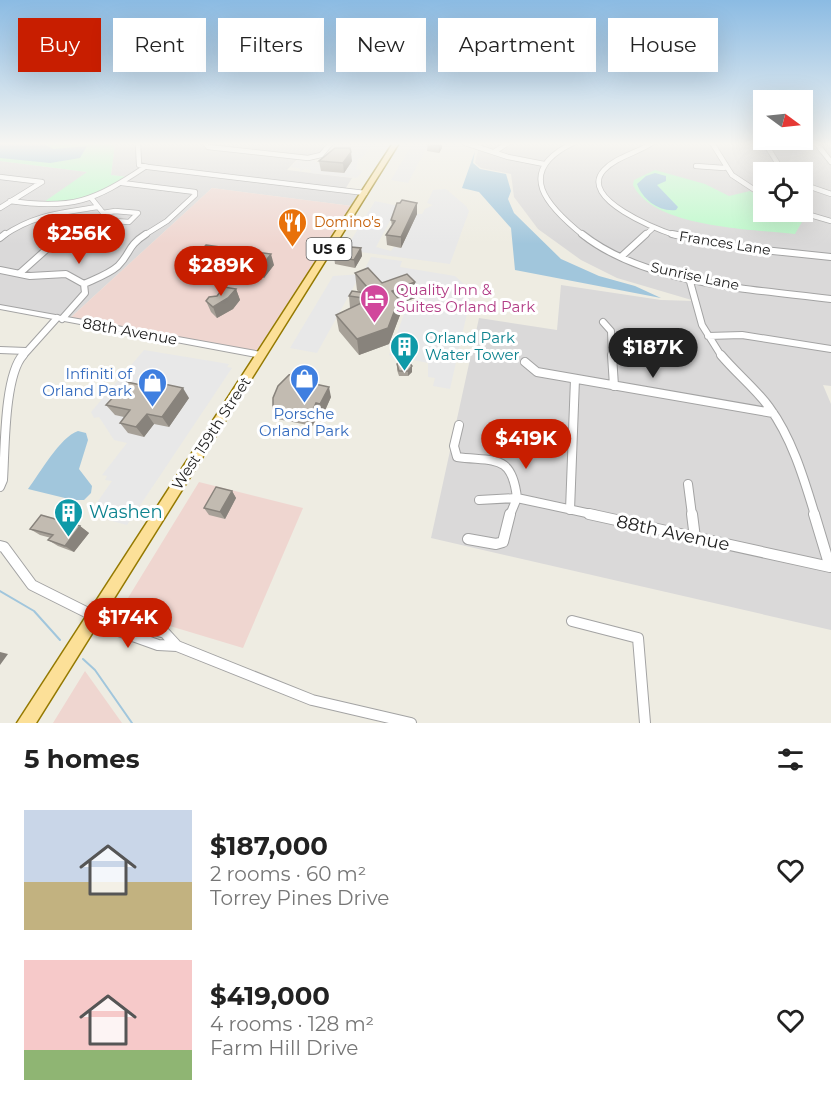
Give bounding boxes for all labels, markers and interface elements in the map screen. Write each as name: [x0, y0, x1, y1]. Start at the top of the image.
chip: Buy: [18, 18, 101, 72]
chip: Rent: [113, 18, 206, 72]
chip: Filters: [218, 18, 324, 72]
chip: New: [336, 18, 426, 72]
chip: Apartment: [438, 18, 596, 72]
chip: House: [608, 18, 718, 72]
north arrow: [753, 90, 813, 150]
map controls: [753, 90, 813, 222]
button: locate: [753, 162, 813, 222]
restaurant icon: Domino's: [277, 206, 309, 248]
place label: Domino's: [314, 213, 381, 231]
pin: $256K: [37, 214, 121, 265]
text: $256K: [47, 221, 111, 245]
street label: Frances Lane: [678, 227, 772, 259]
road number: US 6: [306, 238, 352, 260]
pin: $289K: [179, 246, 263, 297]
text: $289K: [188, 253, 254, 277]
street label: Sunrise Lane: [649, 258, 741, 294]
place label: Quality Inn & Suites Orland Park: [396, 280, 535, 316]
hotel icon: Quality Inn & Suites Orland Park: [359, 282, 391, 324]
street label: 88th Avenue: [81, 313, 179, 349]
place label: Orland Park Water Tower: [425, 328, 520, 364]
pin: $187K: [611, 328, 695, 379]
building icon: Orland Park Water Tower: [388, 330, 420, 372]
text: $187K: [623, 335, 683, 359]
shop icon: Porsche Orland Park: [288, 362, 320, 404]
place label: Infiniti of Orland Park: [42, 364, 133, 400]
shop icon: Infiniti of Orland Park: [137, 366, 169, 408]
street label: West 159th Street: [167, 373, 255, 493]
place label: Porsche Orland Park: [259, 404, 349, 440]
pin: $419K: [484, 419, 568, 470]
text: $419K: [495, 426, 557, 450]
building icon: Washen: [52, 496, 84, 538]
place label: Washen: [89, 501, 163, 523]
street label: 88th Avenue: [614, 510, 732, 556]
pin: $174K: [86, 598, 170, 649]
text: $174K: [98, 605, 158, 629]
text: 5 homes: [24, 743, 140, 775]
icon: filters: [774, 743, 807, 776]
text: $187,000: [210, 830, 328, 862]
icon: home: [72, 834, 144, 906]
icon: heart: [774, 854, 807, 887]
text: 2 rooms · 60 m²: [210, 862, 366, 886]
text: Torrey Pines Drive: [210, 886, 389, 910]
text: $419,000: [210, 980, 330, 1012]
icon: home: [72, 984, 144, 1056]
icon: heart: [774, 1004, 807, 1037]
text: 4 rooms · 128 m²: [210, 1012, 374, 1036]
text: Farm Hill Drive: [210, 1036, 358, 1060]

